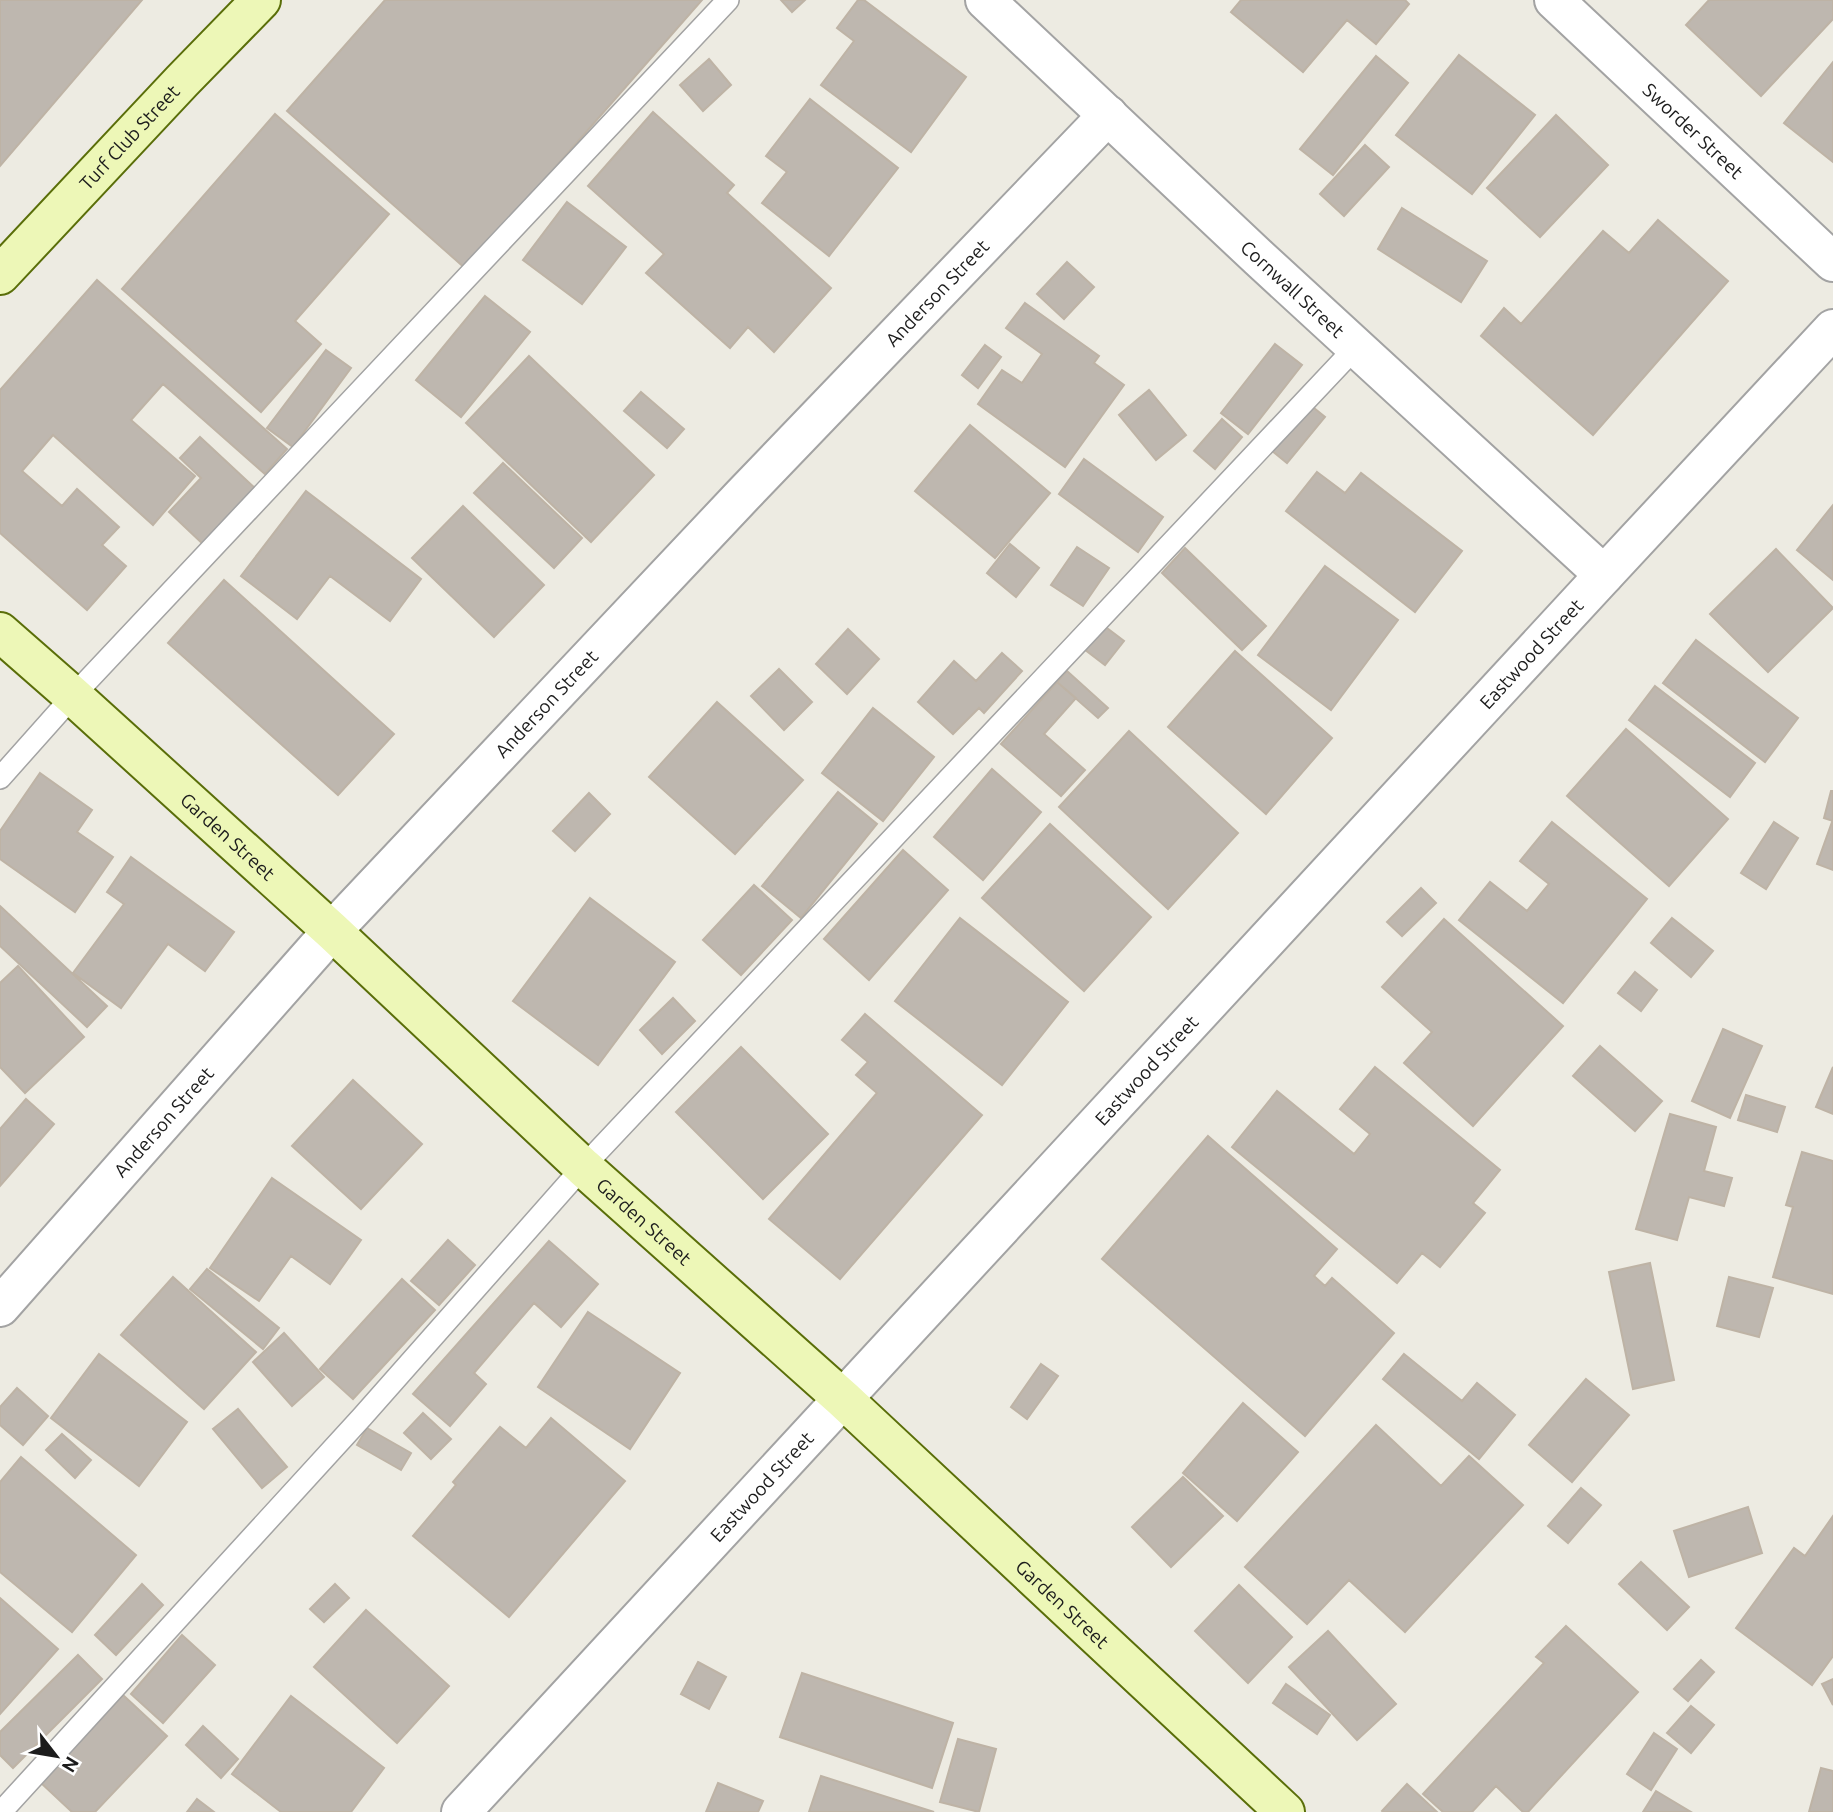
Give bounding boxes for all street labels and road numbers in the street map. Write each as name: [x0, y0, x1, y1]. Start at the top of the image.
street label: Sworder Street: [1639, 78, 1748, 183]
street label: Turf Club Street: [75, 80, 184, 194]
street label: Anderson Street: [881, 235, 994, 351]
street label: Cornwall Street: [1236, 236, 1349, 342]
street label: Eastwood Street: [1475, 594, 1588, 713]
street label: Anderson Street: [490, 645, 603, 762]
street label: Garden Street: [176, 788, 280, 885]
street label: Eastwood Street: [1090, 1010, 1203, 1130]
street label: Anderson Street: [109, 1062, 218, 1182]
street label: Garden Street: [592, 1173, 696, 1270]
street label: Eastwood Street: [705, 1427, 818, 1546]
street label: Garden Street: [1011, 1555, 1114, 1653]

